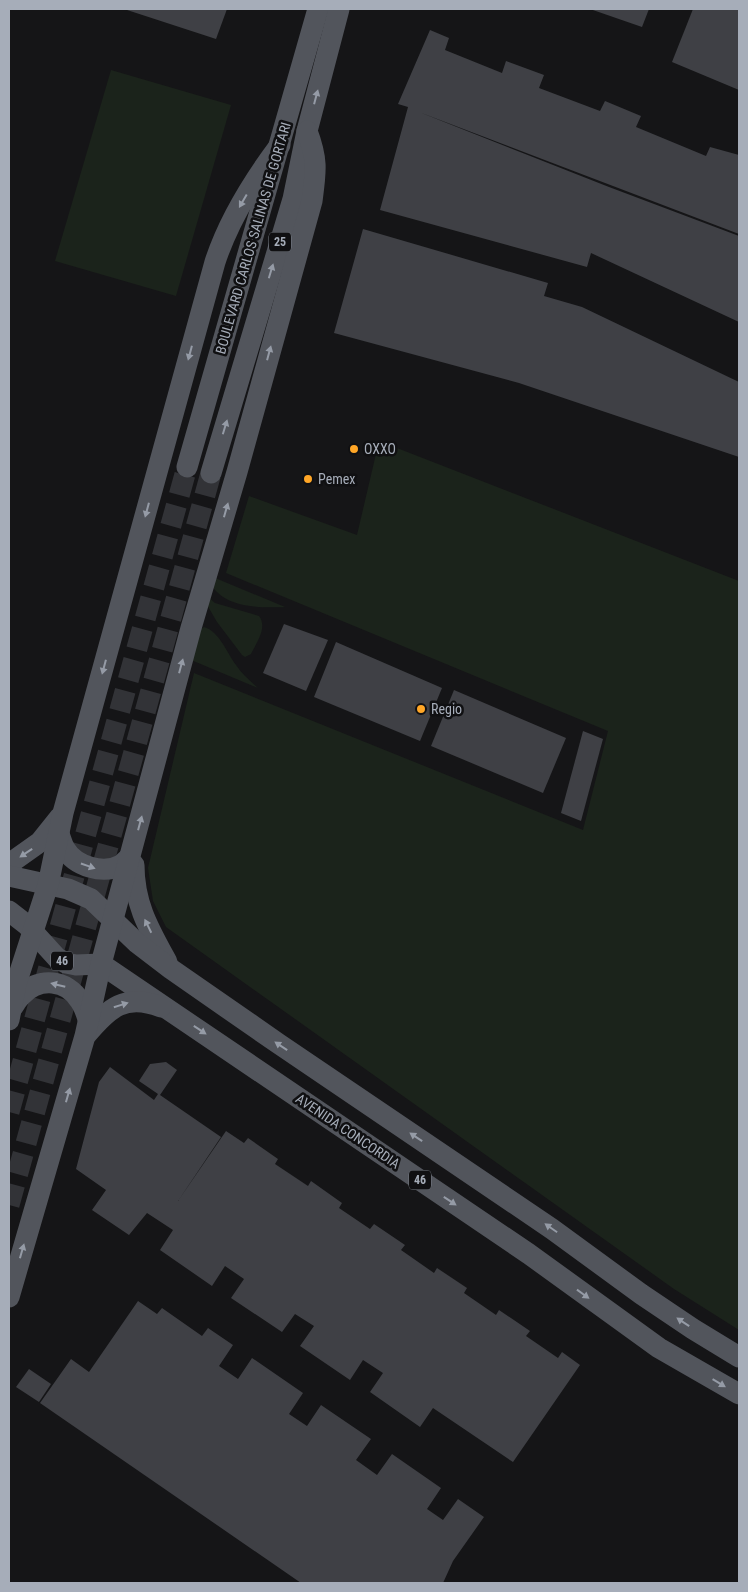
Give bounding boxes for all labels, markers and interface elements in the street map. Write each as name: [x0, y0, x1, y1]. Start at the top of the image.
one-way arrow: [312, 89, 320, 104]
street label: BOULEVARD CARLOS SALINAS DE GORTARI: [212, 120, 294, 356]
one-way arrow: [239, 194, 248, 207]
road number: 25: [269, 232, 291, 252]
one-way arrow: [268, 263, 276, 278]
one-way arrow: [266, 345, 274, 360]
one-way arrow: [186, 346, 194, 361]
one-way arrow: [221, 419, 229, 434]
place label: OXXO: [364, 441, 396, 457]
marker: OXXO: [348, 443, 360, 455]
place label: Pemex: [318, 471, 355, 487]
marker: Pemex: [302, 473, 314, 485]
one-way arrow: [222, 502, 230, 517]
one-way arrow: [143, 503, 151, 518]
one-way arrow: [177, 658, 185, 673]
one-way arrow: [100, 659, 108, 674]
place label: Regio: [431, 701, 462, 717]
marker: Regio: [415, 703, 427, 715]
one-way arrow: [136, 815, 144, 830]
one-way arrow: [19, 848, 32, 858]
one-way arrow: [81, 862, 96, 870]
one-way arrow: [144, 919, 152, 933]
road number: 46: [51, 951, 73, 970]
one-way arrow: [50, 981, 65, 989]
one-way arrow: [114, 1001, 129, 1009]
one-way arrow: [193, 1025, 207, 1035]
one-way arrow: [275, 1041, 288, 1050]
one-way arrow: [64, 1087, 72, 1102]
street label: AVENIDA CONCORDIA: [293, 1090, 403, 1172]
one-way arrow: [409, 1132, 423, 1141]
road number: 46: [409, 1170, 431, 1190]
one-way arrow: [443, 1196, 457, 1206]
one-way arrow: [544, 1223, 557, 1233]
one-way arrow: [18, 1243, 26, 1258]
one-way arrow: [576, 1289, 590, 1299]
one-way arrow: [676, 1317, 690, 1327]
one-way arrow: [712, 1379, 725, 1388]

